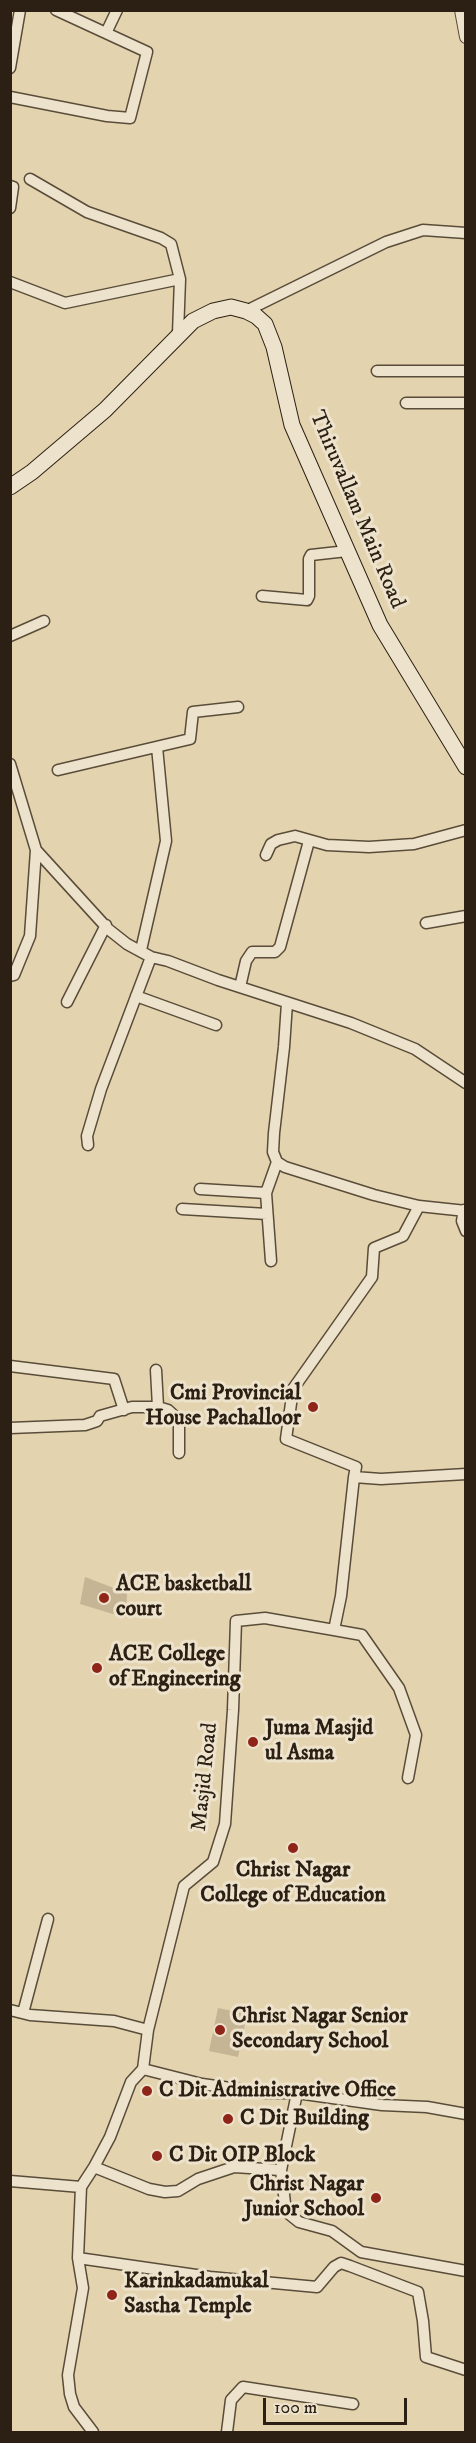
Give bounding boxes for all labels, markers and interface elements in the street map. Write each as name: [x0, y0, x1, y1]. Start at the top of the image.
street label: Thiruvallam Main Road: [302, 407, 410, 613]
place label: Cmi Provincial House Pachalloor: [145, 1381, 301, 1432]
marker: Cmi Provincial House Pachalloor: [306, 1400, 320, 1414]
place label: ACE basketball court: [116, 1572, 251, 1624]
marker: ACE basketball court: [97, 1591, 111, 1605]
place label: ACE College of Engineering: [109, 1642, 241, 1694]
marker: ACE College of Engineering: [90, 1661, 104, 1675]
place label: Juma Masjid ul Asma: [265, 1716, 373, 1768]
street label: Masjid Road: [187, 1721, 225, 1833]
marker: Juma Masjid ul Asma: [246, 1735, 260, 1749]
marker: Christ Nagar College of Education: [286, 1841, 300, 1855]
place label: Christ Nagar College of Education: [200, 1858, 386, 1910]
place label: Christ Nagar Senior Secondary School: [232, 2004, 408, 2056]
marker: Christ Nagar Senior Secondary School: [213, 2023, 227, 2037]
place label: C Dit Administrative Office: [159, 2078, 396, 2104]
marker: C Dit Administrative Office: [140, 2084, 154, 2098]
place label: C Dit Building: [240, 2106, 369, 2132]
marker: C Dit Building: [221, 2112, 235, 2126]
place label: C Dit OIP Block: [169, 2143, 315, 2169]
marker: C Dit OIP Block: [150, 2149, 164, 2163]
place label: Christ Nagar Junior School: [244, 2172, 364, 2224]
marker: Christ Nagar Junior School: [369, 2191, 383, 2205]
place label: Karinkadamukal Sastha Temple: [124, 2269, 269, 2320]
marker: Karinkadamukal Sastha Temple: [105, 2288, 119, 2302]
scale bar: [266, 2386, 410, 2424]
text: 100 m: [274, 2397, 317, 2419]

